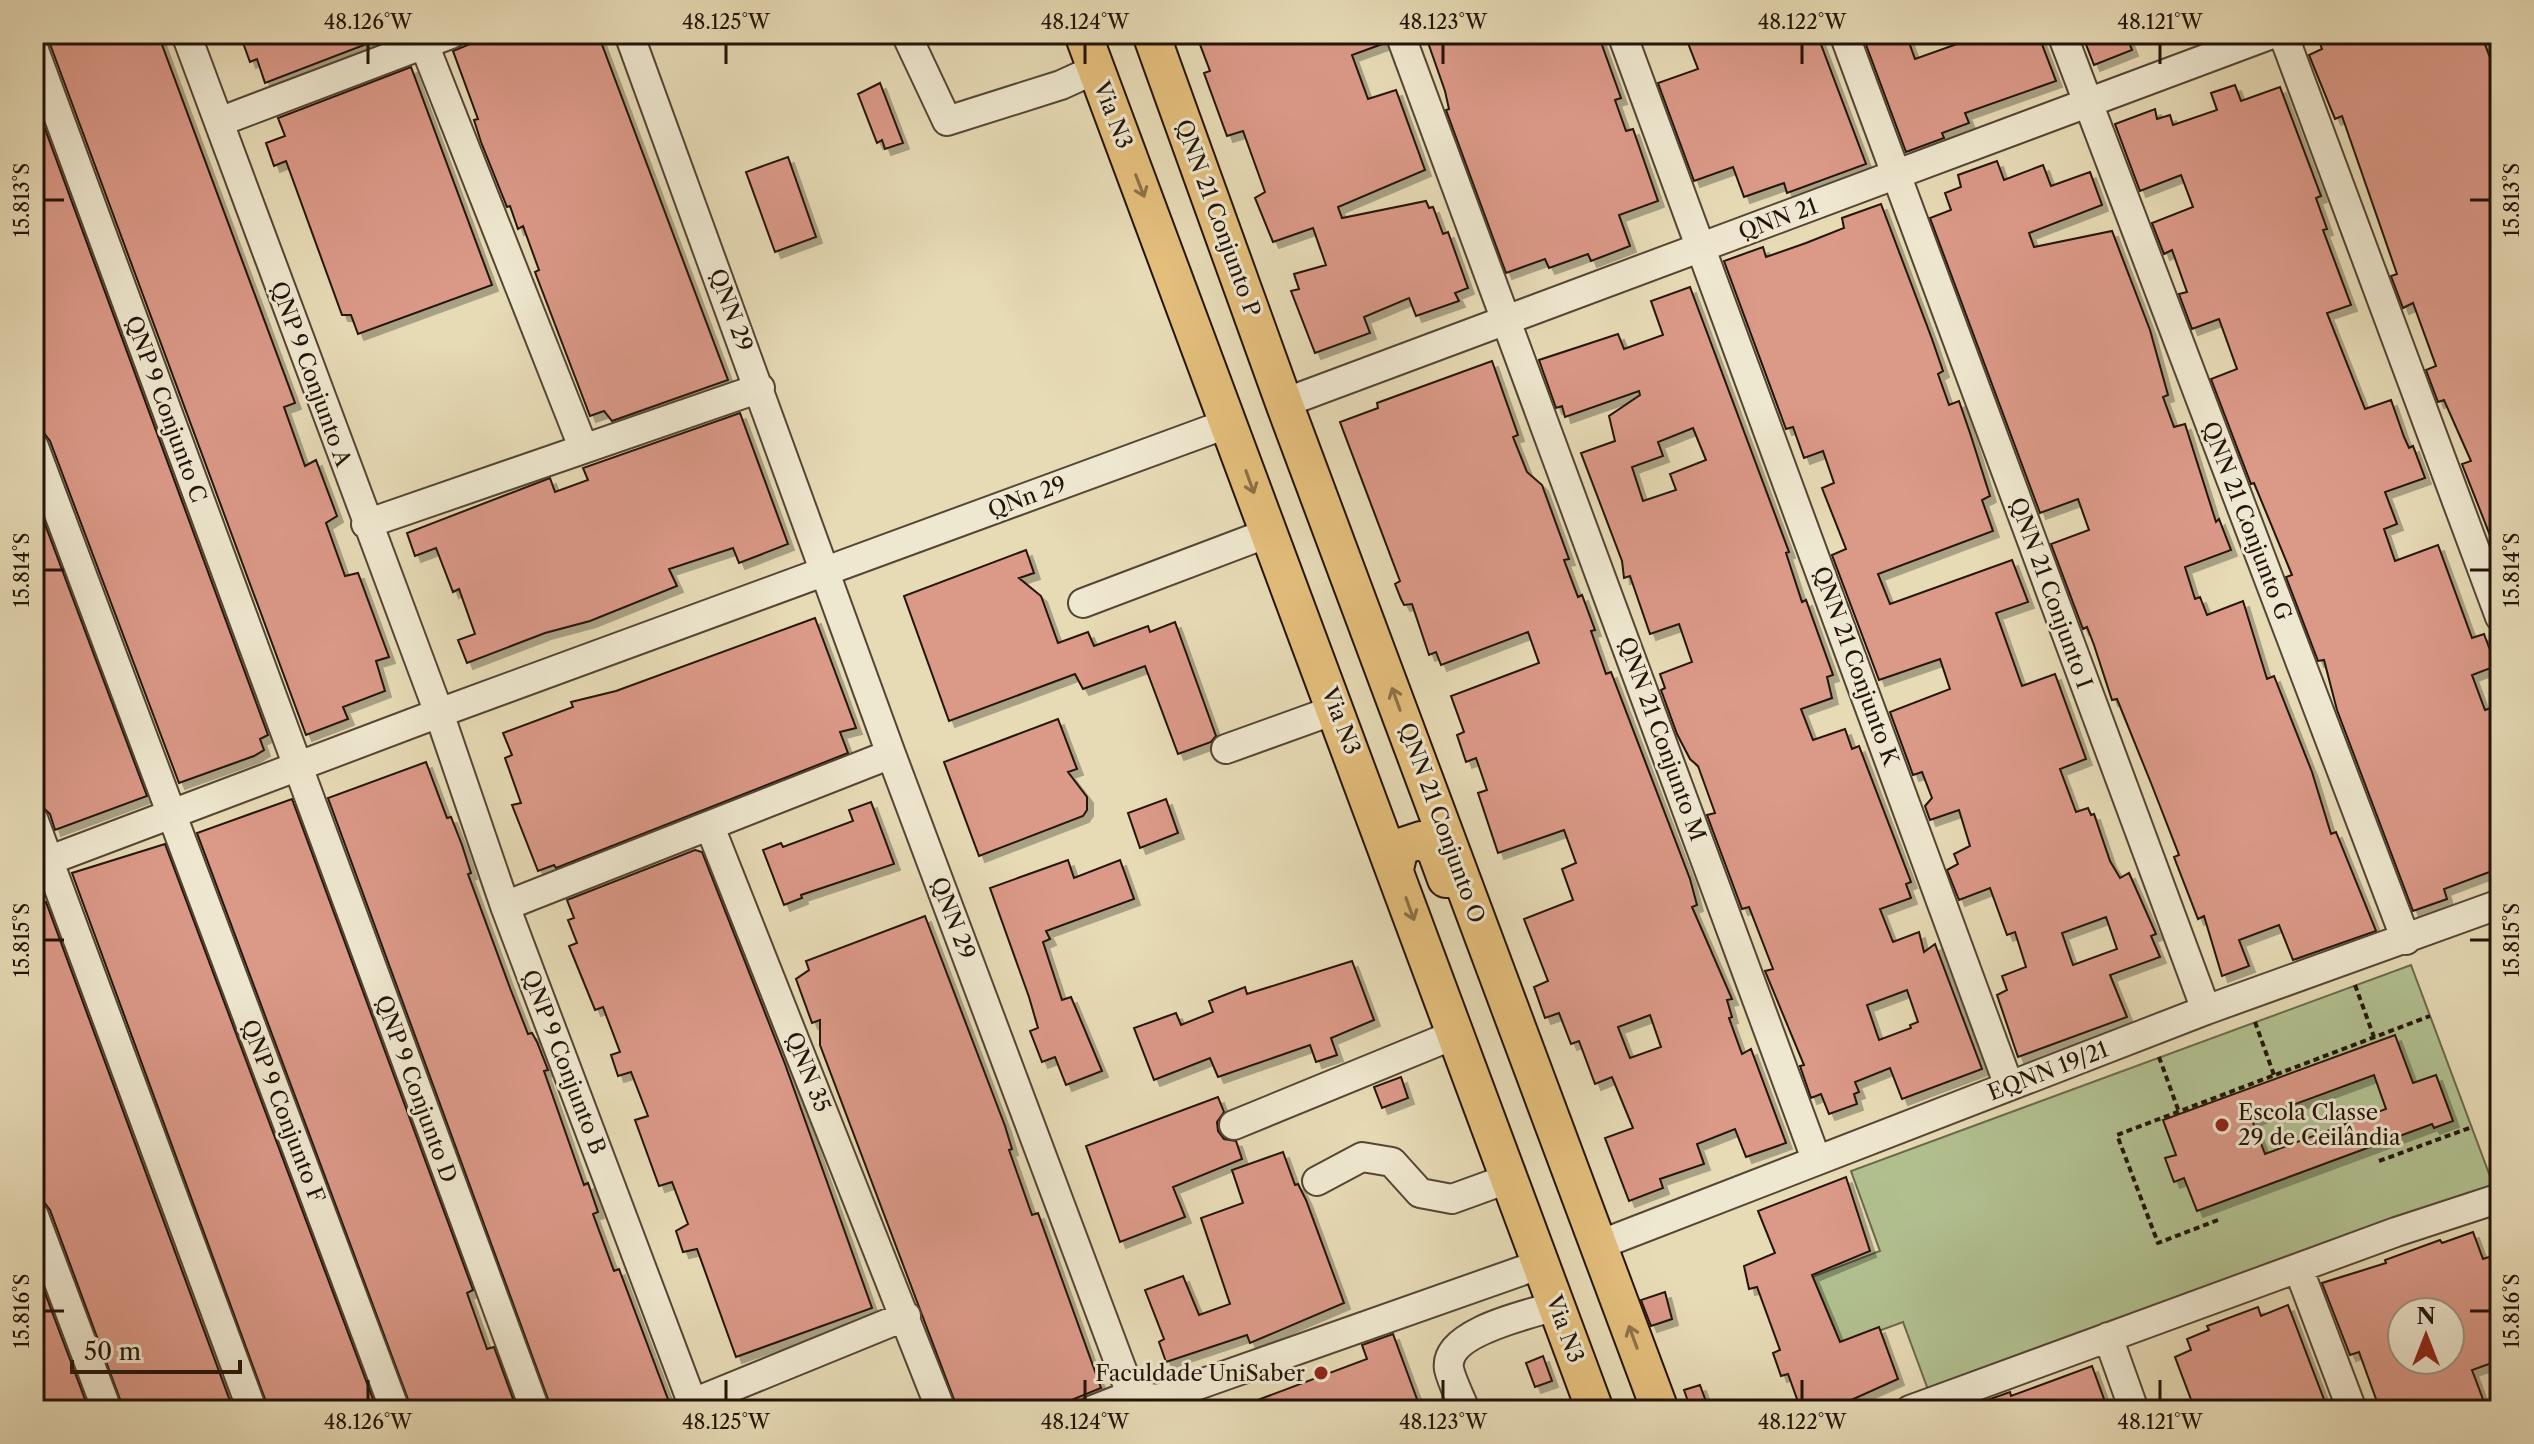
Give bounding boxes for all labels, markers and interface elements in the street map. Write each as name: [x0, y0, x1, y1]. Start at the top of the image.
text: 48.126°W: [324, 10, 413, 34]
text: 48.125°W: [682, 10, 771, 34]
text: 48.124°W: [1041, 10, 1130, 34]
text: 48.123°W: [1399, 10, 1488, 34]
text: 48.122°W: [1758, 10, 1847, 34]
text: 48.121°W: [2117, 10, 2204, 34]
street label: Via N3: [1087, 77, 1138, 153]
street label: QNN 21 Conjunto P: [1170, 116, 1266, 320]
text: 15.813°S: [10, 163, 34, 237]
text: 15.813°S: [2500, 163, 2524, 237]
one-way arrow: [1134, 173, 1148, 198]
street label: QNN 21: [1735, 192, 1821, 246]
street label: QNN 29: [704, 265, 758, 355]
street label: QNP 9 Conjunto A: [265, 278, 357, 471]
street label: QNP 9 Conjunto C: [120, 312, 212, 506]
street label: QNN 21 Conjunto G: [2197, 418, 2297, 624]
one-way arrow: [1244, 469, 1258, 494]
street label: QNn 29: [984, 470, 1070, 524]
street label: QNN 21 Conjunto I: [2004, 494, 2098, 692]
text: 15.814°S: [10, 533, 34, 607]
text: 15.814°S: [2500, 533, 2524, 607]
street label: QNN 21 Conjunto K: [1807, 563, 1905, 770]
street label: QNN 21 Conjunto M: [1613, 633, 1711, 845]
street label: Via N3: [1315, 683, 1366, 759]
one-way arrow: [1388, 687, 1402, 712]
street label: QNN 21 Conjunto O: [1393, 719, 1491, 927]
street label: QNN 29: [925, 873, 981, 963]
one-way arrow: [1403, 896, 1418, 921]
text: 15.815°S: [10, 903, 34, 977]
text: 15.815°S: [2500, 903, 2524, 977]
street label: QNP 9 Conjunto B: [516, 966, 612, 1158]
street label: QNP 9 Conjunto D: [370, 992, 462, 1186]
street label: QNP 9 Conjunto F: [236, 1016, 330, 1206]
street label: QNN 35: [780, 1028, 836, 1116]
street label: EQNN 19/21: [1984, 1036, 2112, 1106]
place label: Escola Classe 29 de Ceilândia: [2238, 1099, 2401, 1151]
marker: Escola Classe 29 de Ceilândia: [2213, 1116, 2231, 1134]
text: 15.816°S: [10, 1274, 34, 1348]
text: 15.816°S: [2500, 1274, 2524, 1348]
street label: Via N3: [1540, 1291, 1590, 1367]
north arrow: [2386, 1296, 2466, 1376]
text: N: [2416, 1303, 2436, 1330]
scale bar: [72, 1324, 240, 1374]
one-way arrow: [1625, 1325, 1639, 1350]
text: 50 m: [84, 1337, 141, 1366]
place label: Faculdade UniSaber: [1095, 1360, 1305, 1387]
marker: Faculdade UniSaber: [1312, 1364, 1330, 1382]
text: 48.126°W: [324, 1410, 413, 1434]
text: 48.125°W: [682, 1410, 771, 1434]
text: 48.124°W: [1041, 1410, 1130, 1434]
text: 48.123°W: [1399, 1410, 1488, 1434]
text: 48.122°W: [1758, 1410, 1847, 1434]
text: 48.121°W: [2117, 1410, 2204, 1434]

